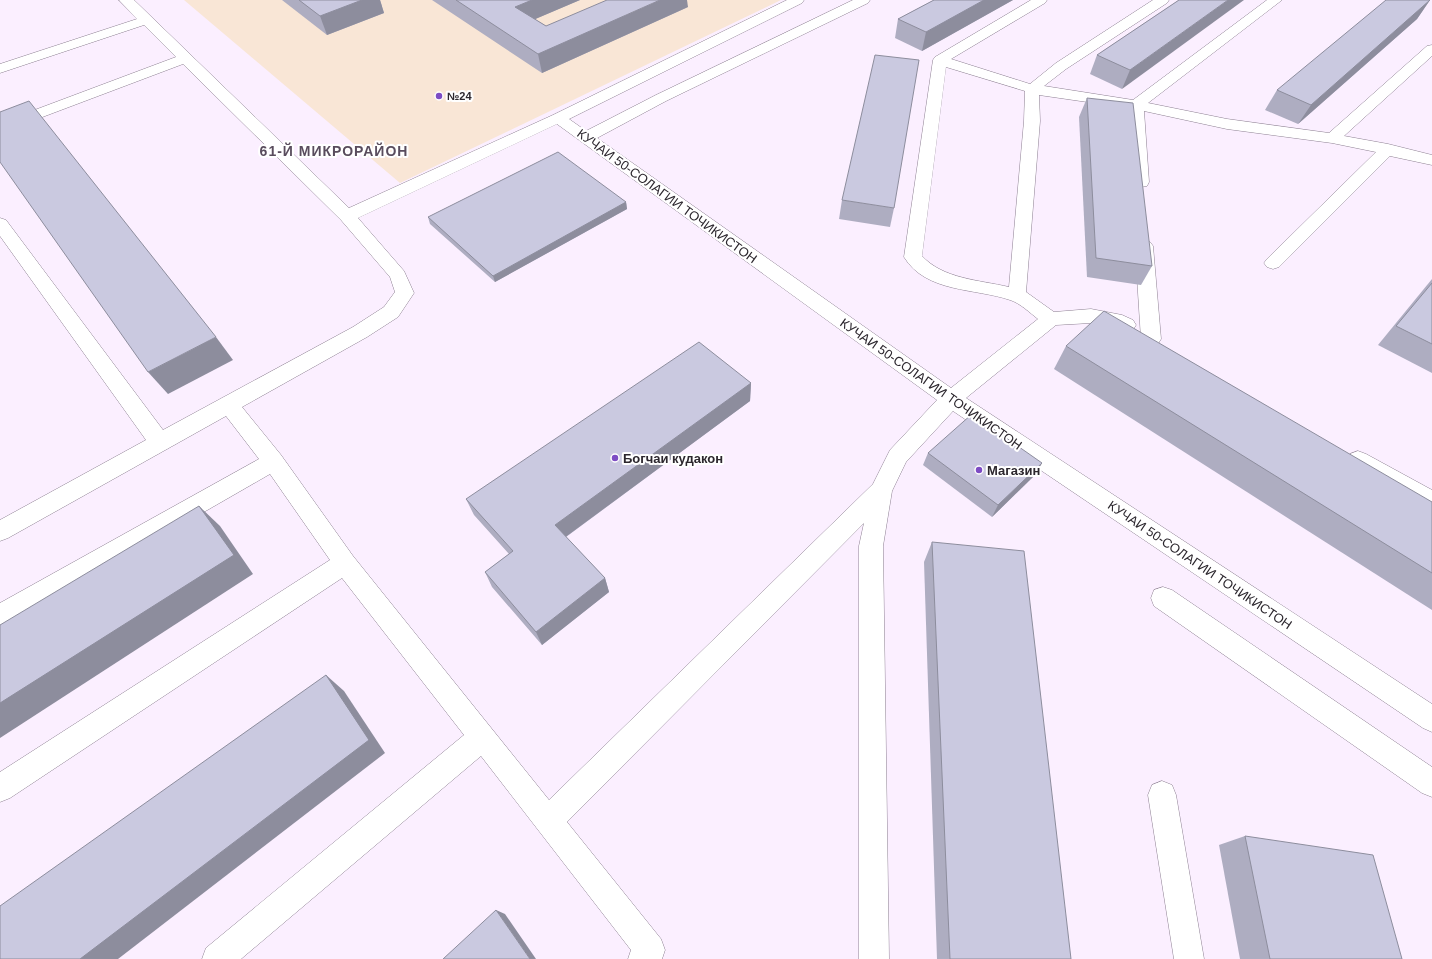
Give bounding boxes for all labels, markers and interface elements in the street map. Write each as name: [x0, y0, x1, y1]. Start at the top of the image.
place label: №24: [447, 90, 472, 102]
marker: №24: [434, 91, 444, 101]
street label: КУЧАИ 50-СОЛАГИИ ТОЧИКИСТОН: [574, 126, 760, 266]
district label: 61-Й МИКРОРАЙОН: [260, 142, 408, 159]
street label: КУЧАИ 50-СОЛАГИИ ТОЧИКИСТОН: [837, 315, 1025, 453]
place label: Богчаи кудакон: [623, 451, 723, 466]
marker: Богчаи кудакон: [610, 453, 620, 463]
place label: Магазин: [987, 463, 1040, 478]
marker: Магазин: [974, 465, 984, 475]
street label: КУЧАИ 50-СОЛАГИИ ТОЧИКИСТОН: [1105, 498, 1295, 632]

